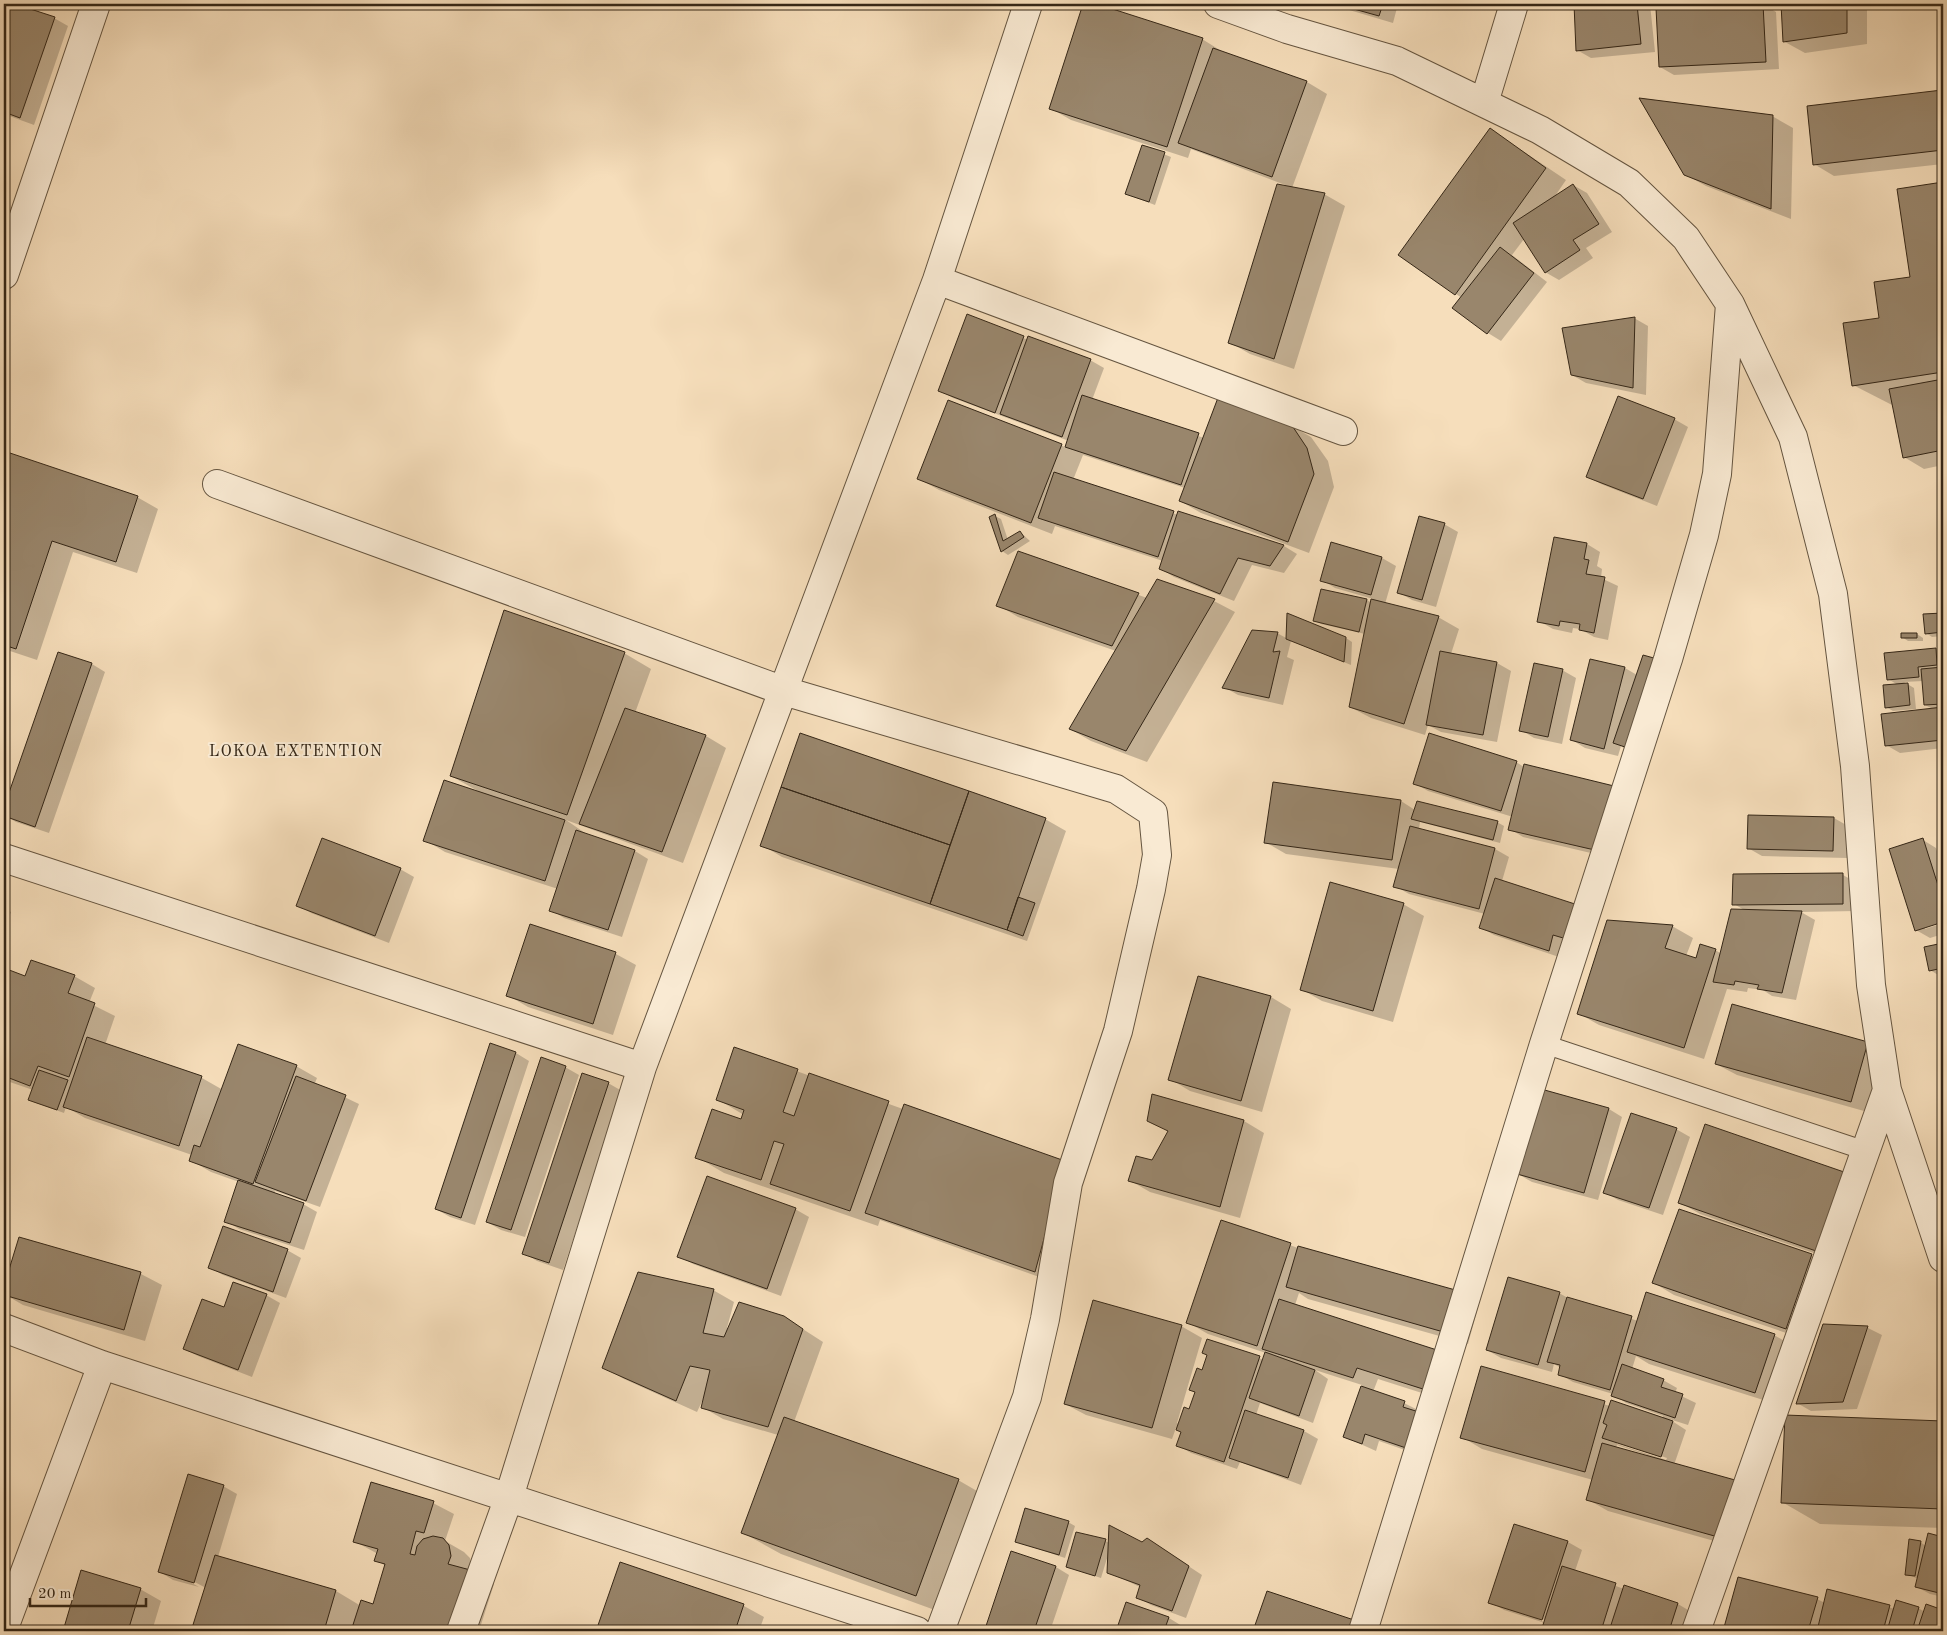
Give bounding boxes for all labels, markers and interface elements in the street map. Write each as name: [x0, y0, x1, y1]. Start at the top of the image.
district label: LOKOA EXTENTION: [209, 744, 383, 760]
scale bar: [30, 1575, 146, 1607]
text: 20 m: [38, 1587, 72, 1602]

